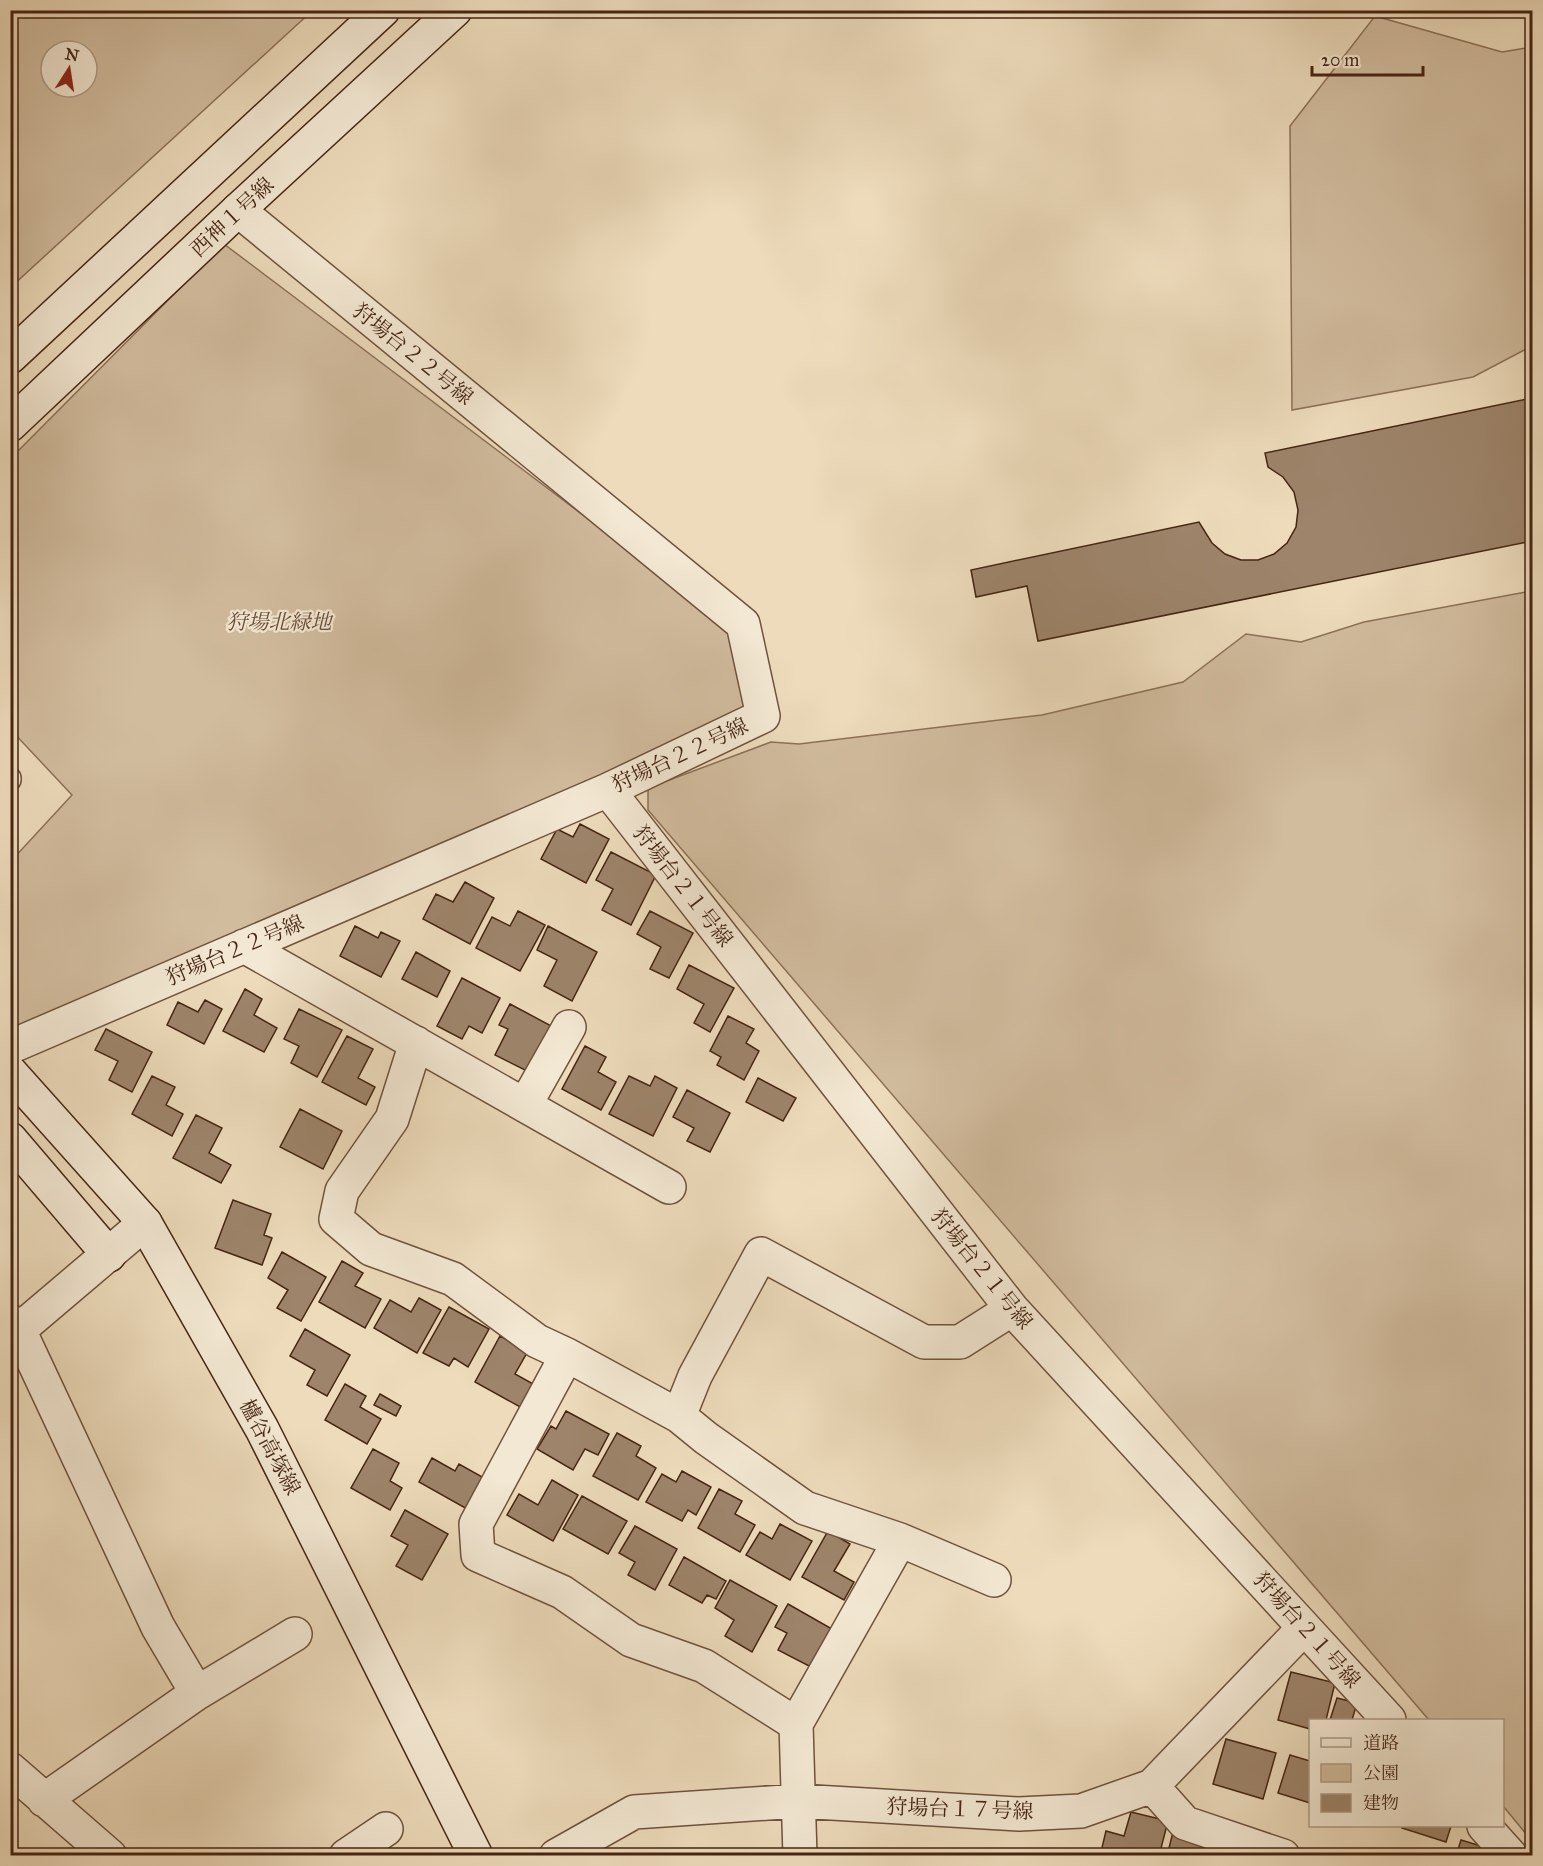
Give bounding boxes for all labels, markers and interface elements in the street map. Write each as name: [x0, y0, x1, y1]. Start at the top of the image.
north arrow: [39, 39, 99, 99]
scale bar: [1312, 39, 1423, 77]
text: N: [63, 44, 81, 66]
text: 20 m: [1321, 49, 1359, 71]
street label: 西神１号線: [185, 172, 279, 262]
street label: 狩場台２２号線: [348, 298, 478, 410]
park label: 狩場北緑地: [227, 609, 333, 635]
street label: 狩場台２２号線: [608, 712, 752, 798]
street label: 狩場台２１号線: [628, 820, 738, 952]
street label: 狩場台２２号線: [162, 909, 308, 991]
street label: 狩場台２１号線: [926, 1204, 1038, 1334]
street label: 櫨谷高塚線: [234, 1395, 306, 1499]
street label: 狩場台２１号線: [1248, 1567, 1366, 1693]
legend: [1309, 1719, 1504, 1827]
text: 道路: [1363, 1732, 1399, 1754]
text: 公園: [1363, 1762, 1399, 1784]
text: 建物: [1363, 1792, 1399, 1814]
street label: 狩場台１７号線: [886, 1793, 1034, 1825]

